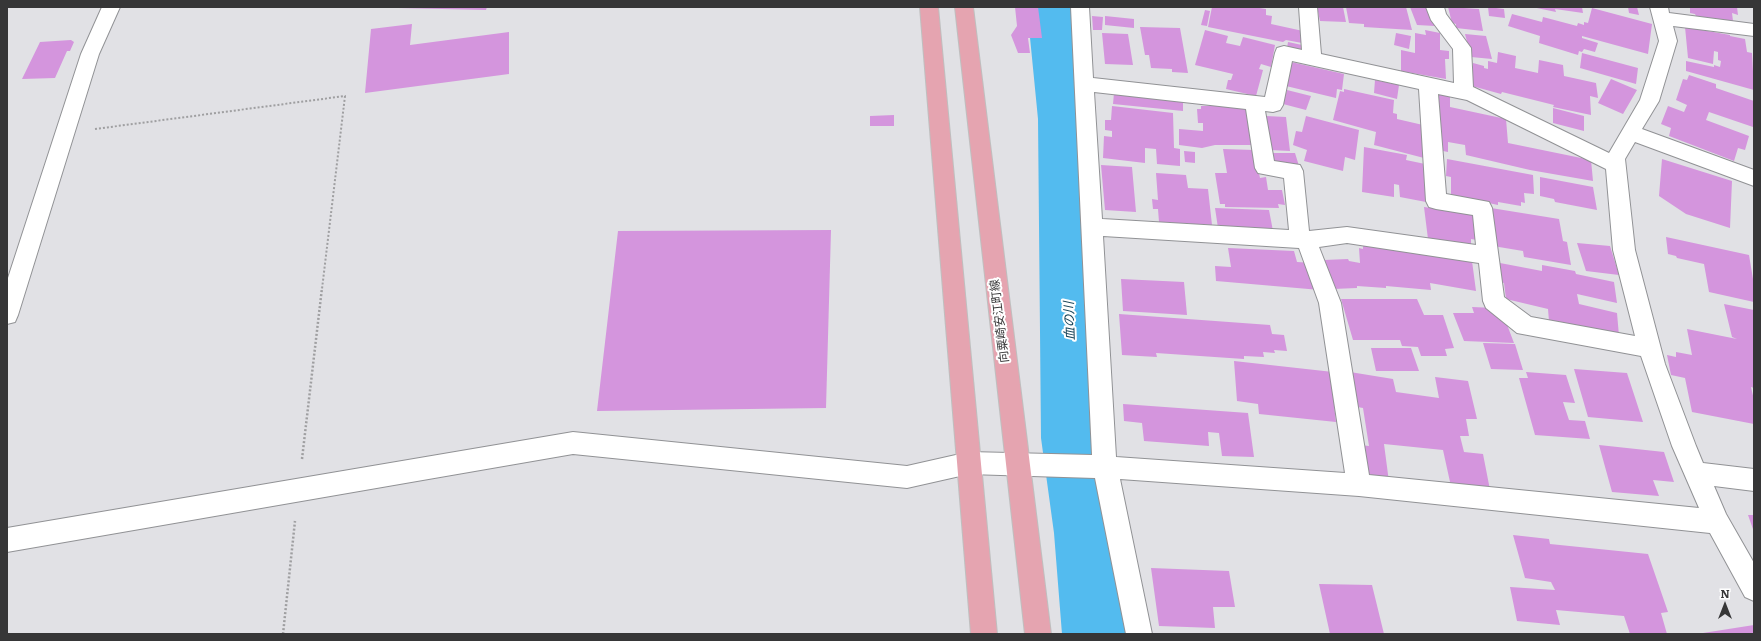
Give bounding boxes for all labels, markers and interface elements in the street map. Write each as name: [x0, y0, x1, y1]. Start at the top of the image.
street label: 向粟崎安江町線: [988, 278, 1012, 364]
water label: 血の川: [1062, 301, 1078, 341]
north arrow: [1705, 585, 1745, 625]
text: N: [1720, 585, 1730, 601]

